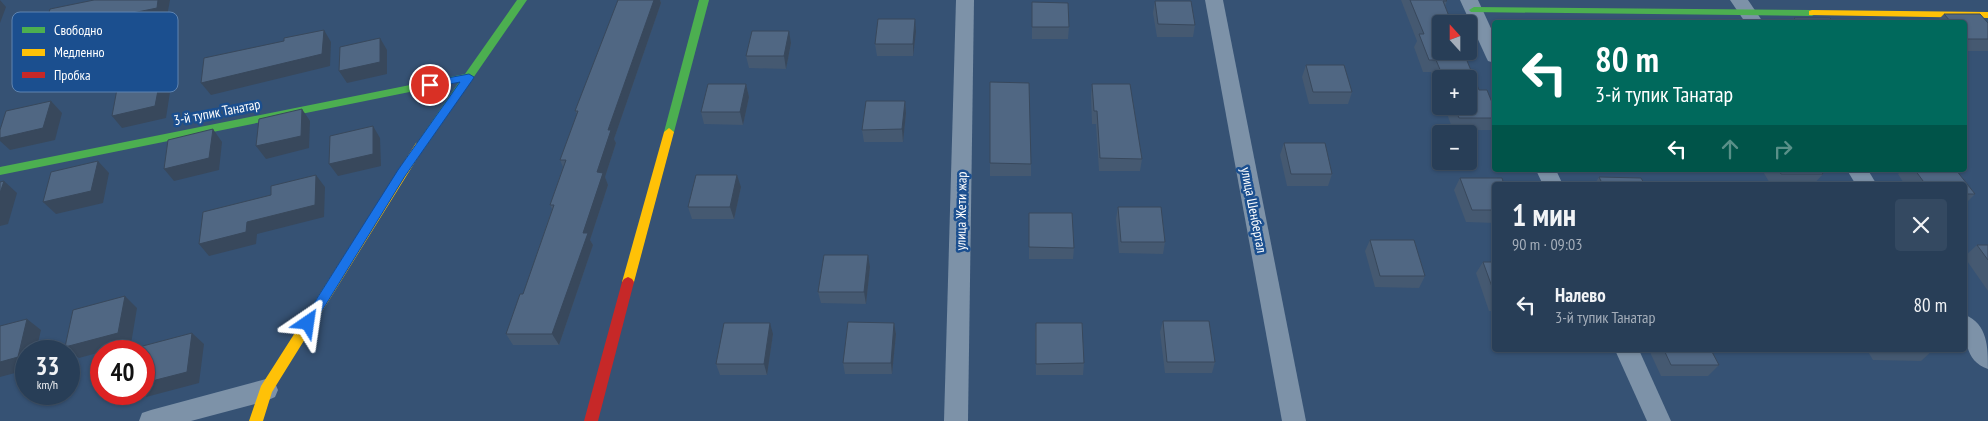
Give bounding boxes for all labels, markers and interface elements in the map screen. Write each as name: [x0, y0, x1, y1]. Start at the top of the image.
legend: [12, 12, 178, 92]
north arrow: [1432, 15, 1478, 60]
map controls: [1432, 15, 1477, 170]
text: Свободно: [54, 21, 102, 39]
text: 80 m: [1595, 36, 1659, 82]
icon: left: [1512, 40, 1577, 105]
text: Медленно: [54, 43, 105, 61]
pin: [409, 64, 451, 106]
text: Пробка: [54, 66, 91, 84]
button: +: [1432, 70, 1477, 115]
icon: arrive: [416, 71, 444, 99]
text: 3-й тупик Танатар: [1595, 80, 1733, 108]
street label: 3-й тупик Танатар: [172, 95, 262, 129]
button: −: [1432, 125, 1477, 170]
icon: left: [1663, 135, 1691, 163]
icon: ahead: [1716, 135, 1744, 163]
icon: right: [1769, 135, 1797, 163]
street label: улица Шенбертал: [1237, 166, 1271, 254]
street label: улица Жети жар: [951, 171, 971, 251]
text: 1 мин: [1512, 195, 1576, 234]
button: close: [1895, 199, 1947, 251]
text: 90 m · 09:03: [1512, 234, 1583, 254]
text: Налево: [1555, 283, 1606, 307]
icon: left: [1512, 291, 1540, 319]
text: 80 m: [1914, 293, 1947, 317]
position arrow: [281, 296, 333, 348]
text: 3-й тупик Танатар: [1555, 307, 1655, 327]
speed limit sign: 40: [90, 340, 155, 405]
text: 33: [36, 350, 59, 382]
text: km/h: [37, 377, 58, 392]

